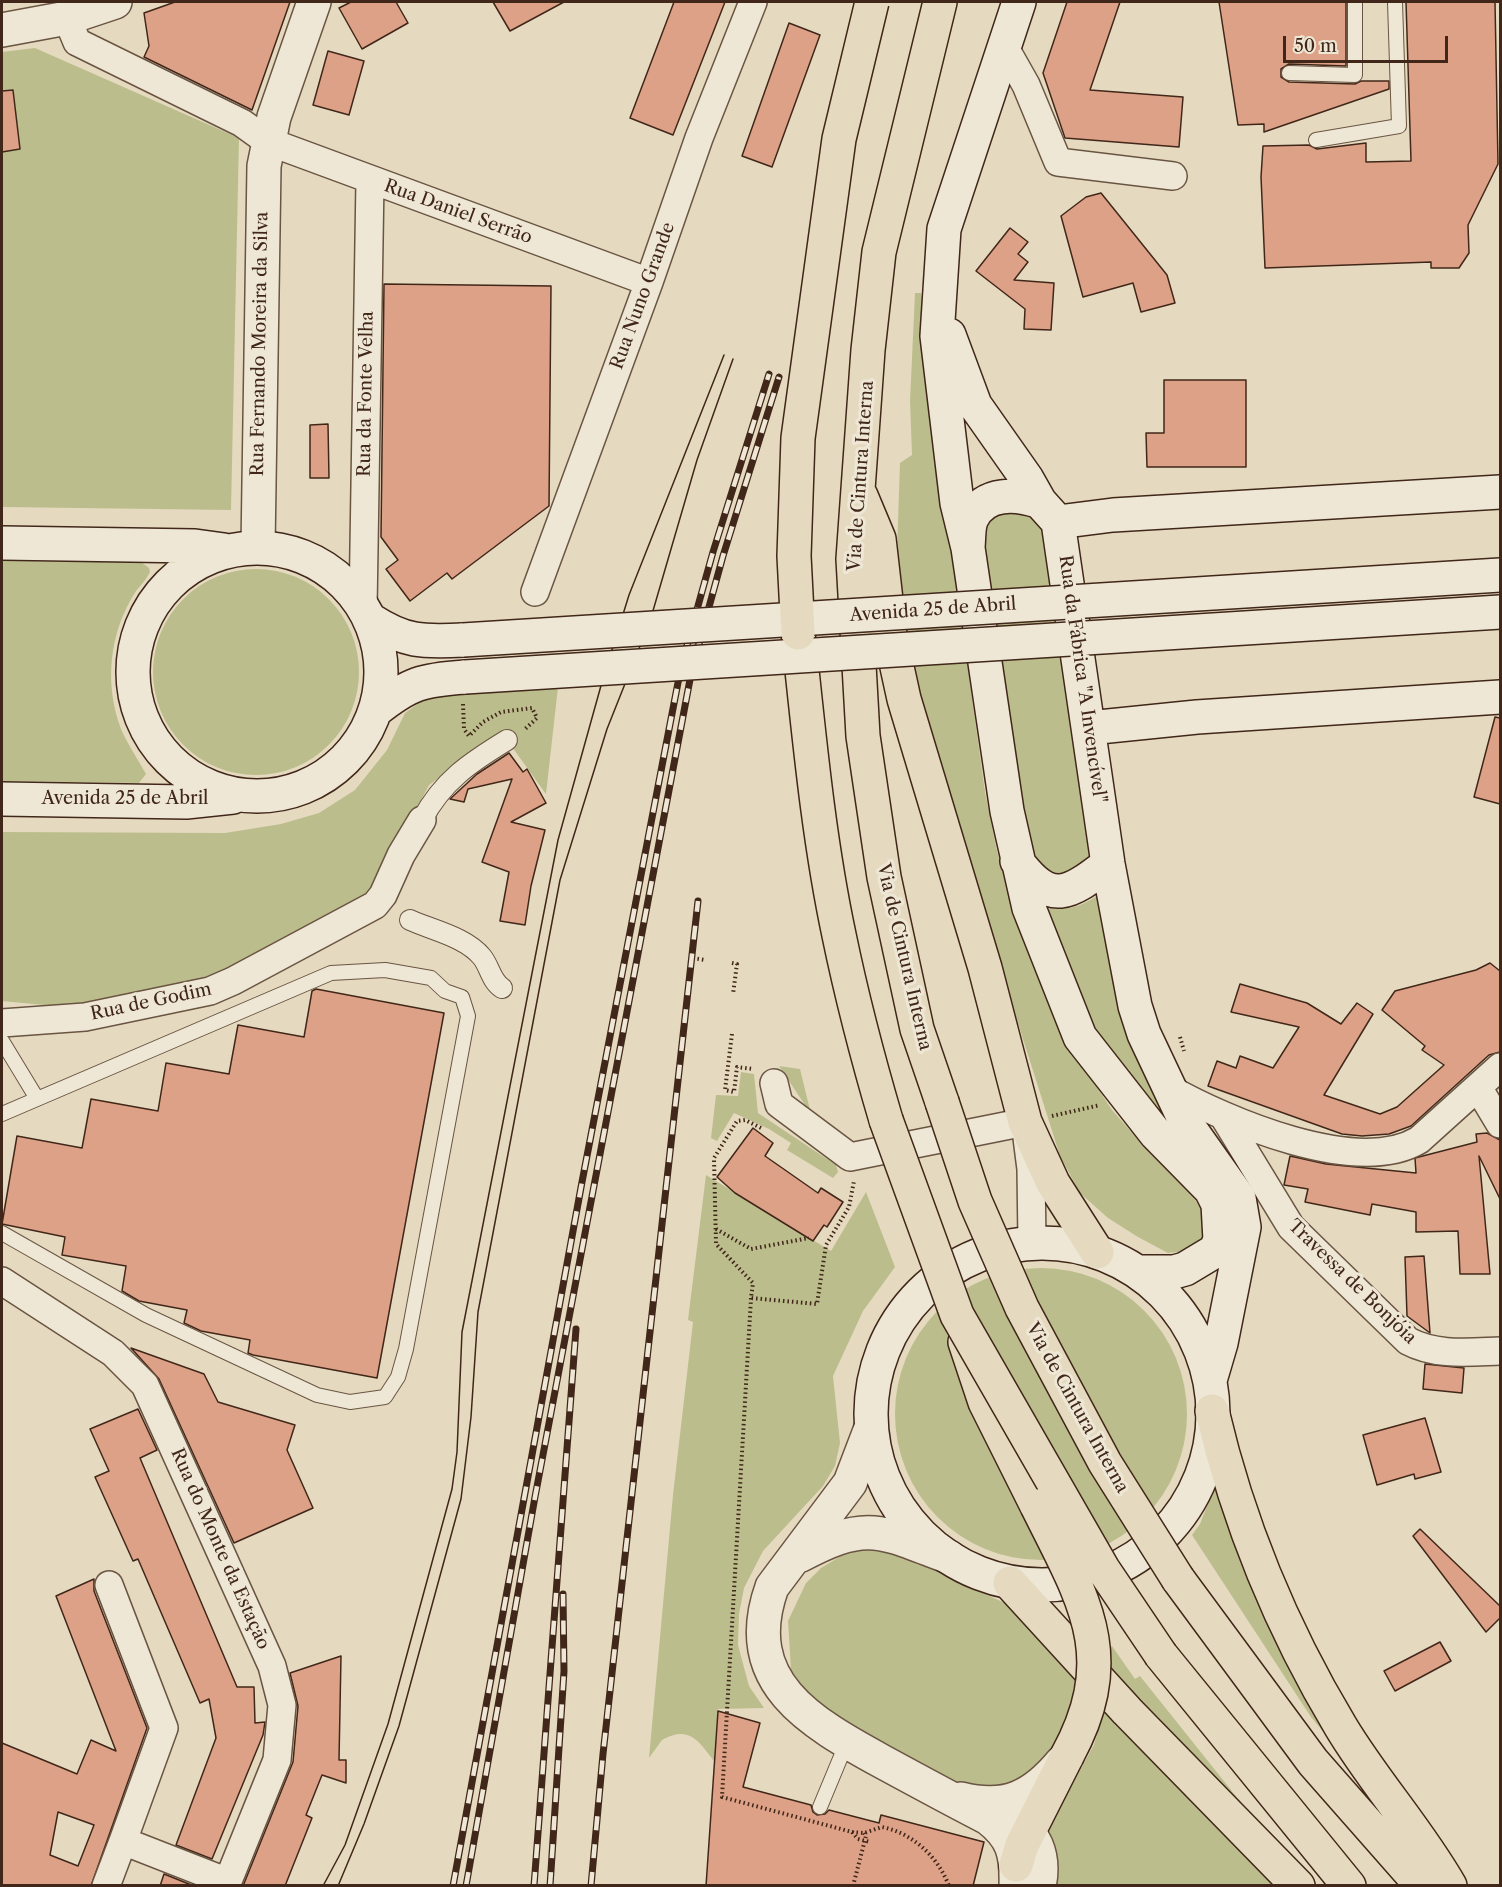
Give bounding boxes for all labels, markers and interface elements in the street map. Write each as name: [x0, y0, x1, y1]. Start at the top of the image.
scale bar: [1286, 24, 1451, 62]
text: 50 m: [1294, 35, 1337, 57]
street label: Rua Daniel Serrão: [381, 175, 535, 249]
street label: Rua Fernando Moreira da Silva: [247, 211, 273, 477]
street label: Rua Nuno Grande: [606, 219, 680, 373]
street label: Rua da Fonte Velha: [354, 311, 378, 477]
street label: Via de Cintura Interna: [844, 380, 878, 572]
street label: Rua da Fábrica "A Invencível": [1054, 554, 1110, 804]
street label: Avenida 25 de Abril: [849, 593, 1017, 627]
street label: Avenida 25 de Abril: [42, 788, 208, 810]
street label: Via de Cintura Interna: [872, 861, 936, 1053]
street label: Rua de Godim: [89, 979, 213, 1025]
street label: Travessa de Bonjóia: [1283, 1215, 1421, 1349]
street label: Via de Cintura Interna: [1021, 1319, 1133, 1497]
street label: Rua do Monte da Estação: [166, 1445, 274, 1653]

